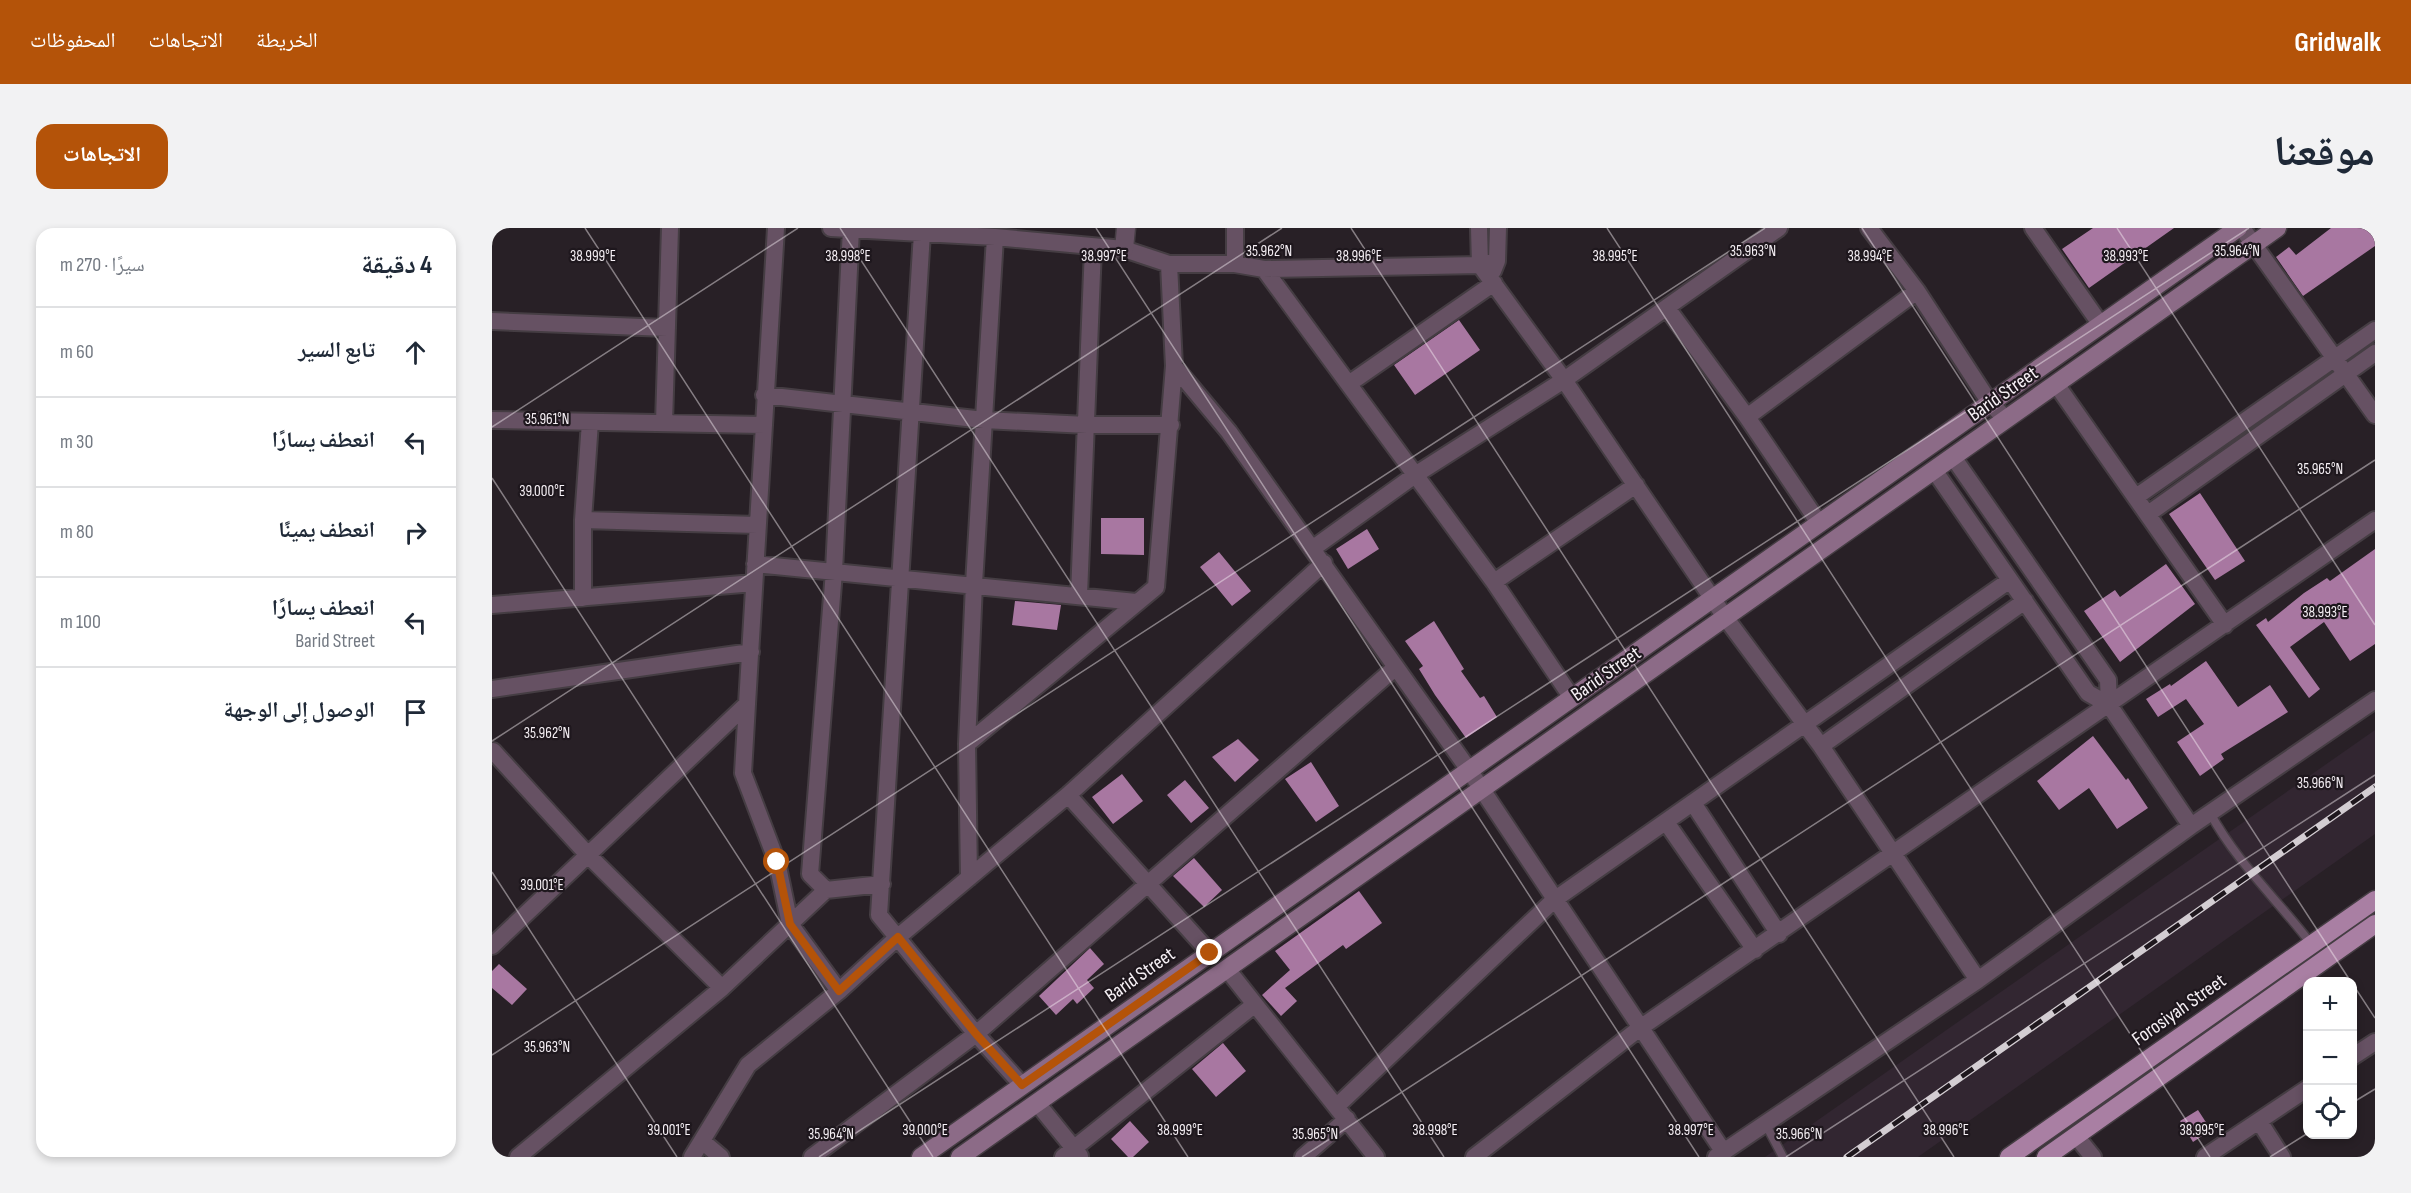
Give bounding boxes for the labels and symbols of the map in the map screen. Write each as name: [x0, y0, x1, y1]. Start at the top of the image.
text: 35.962°N: [1246, 242, 1292, 261]
text: 35.963°N: [1730, 242, 1776, 261]
text: 35.964°N: [2214, 242, 2260, 261]
text: 38.999°E: [570, 247, 616, 266]
text: 38.998°E: [825, 247, 871, 266]
text: 38.997°E: [1081, 247, 1127, 266]
text: 38.996°E: [1336, 247, 1382, 266]
text: 38.995°E: [1592, 247, 1638, 266]
text: 38.994°E: [1848, 247, 1892, 266]
text: 38.993°E: [2103, 247, 2149, 266]
street label: Barid Street: [1963, 361, 2043, 427]
text: 35.961°N: [525, 410, 569, 429]
text: 35.965°N: [2297, 460, 2343, 479]
text: 39.000°E: [519, 482, 565, 501]
text: 38.993°E: [2302, 603, 2348, 622]
street label: Barid Street: [1566, 641, 1646, 707]
text: 35.962°N: [524, 724, 570, 743]
text: 35.966°N: [2297, 774, 2343, 793]
route start: [763, 848, 789, 874]
text: 39.001°E: [520, 876, 564, 895]
route end: [1196, 939, 1222, 965]
street label: Barid Street: [1100, 942, 1180, 1008]
street label: Forosiyah Street: [2127, 969, 2231, 1051]
text: 35.963°N: [524, 1038, 570, 1057]
text: 39.001°E: [647, 1121, 691, 1140]
text: 39.000°E: [902, 1121, 948, 1140]
text: 38.999°E: [1157, 1121, 1203, 1140]
text: 38.998°E: [1412, 1121, 1458, 1140]
text: 38.997°E: [1668, 1121, 1714, 1140]
text: 38.996°E: [1923, 1121, 1969, 1140]
text: 38.995°E: [2179, 1121, 2225, 1140]
text: 35.964°N: [808, 1125, 854, 1144]
text: 35.965°N: [1292, 1125, 1338, 1144]
text: 35.966°N: [1776, 1125, 1822, 1144]

